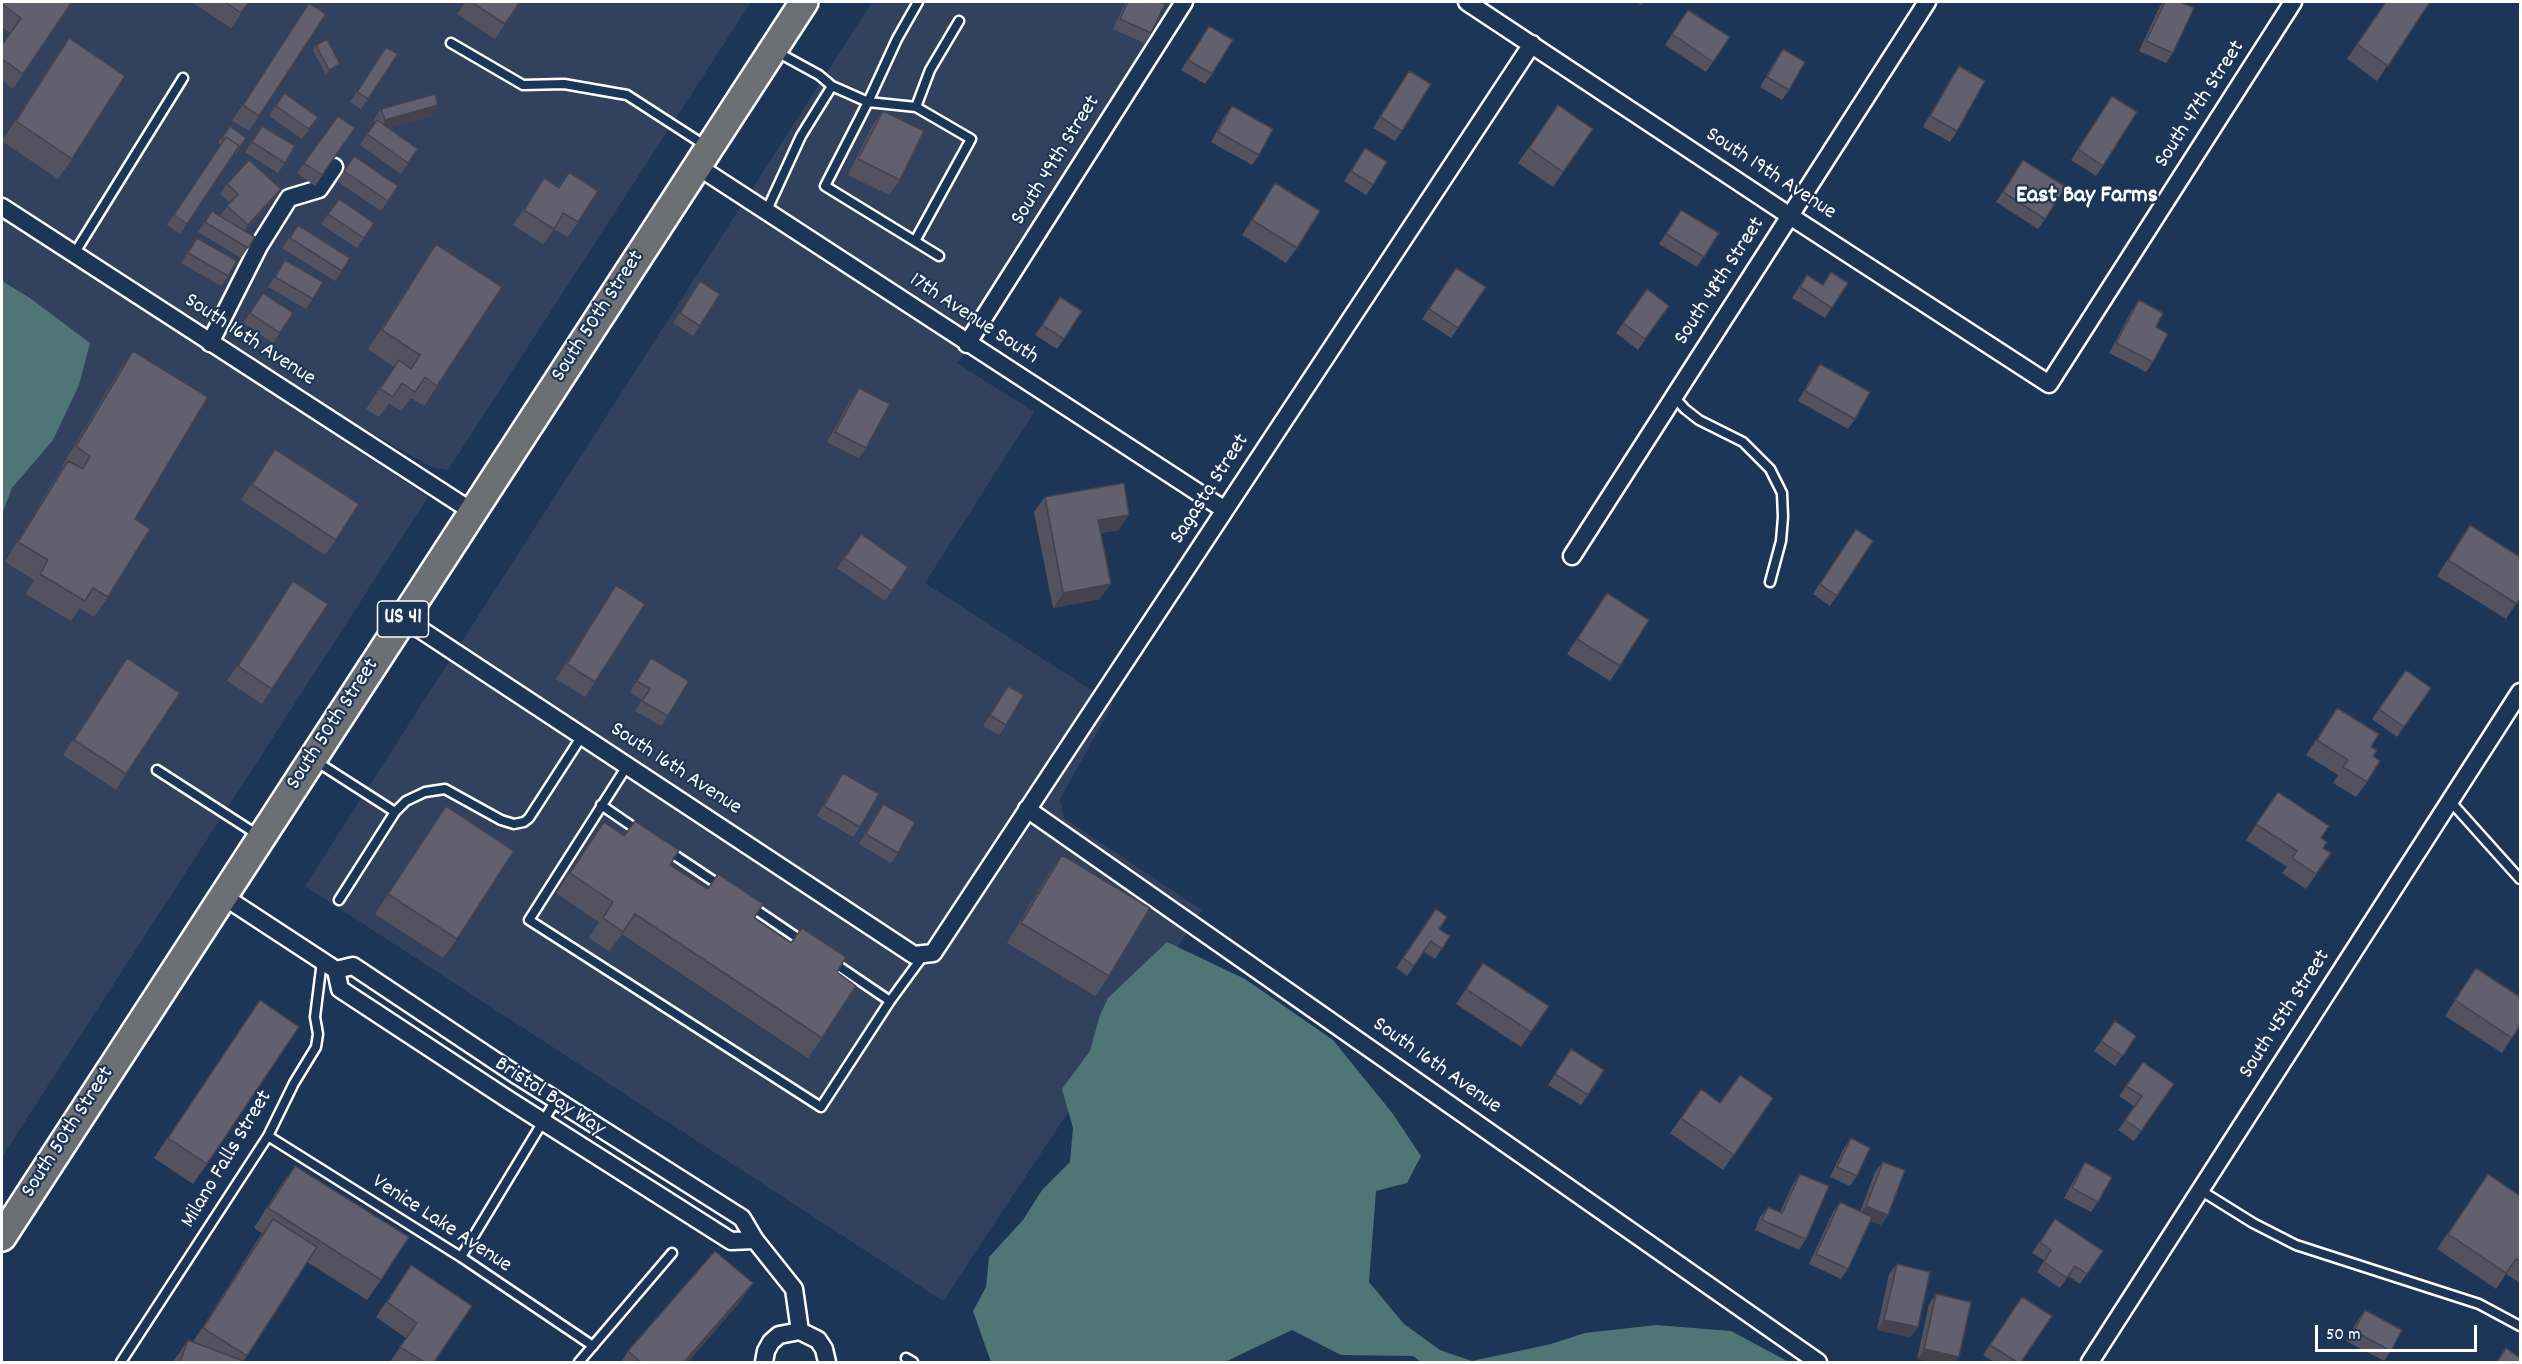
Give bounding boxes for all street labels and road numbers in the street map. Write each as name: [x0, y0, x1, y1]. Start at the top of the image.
street label: South 47th Street: [2150, 36, 2252, 174]
street label: South 49th Street: [1007, 91, 1107, 231]
street label: South 19th Avenue: [1700, 123, 1840, 227]
street label: South 48th Street: [1670, 213, 1772, 351]
street label: South 50th Street: [547, 246, 651, 388]
street label: 17th Avenue South: [903, 268, 1043, 372]
street label: South 16th Avenue: [178, 289, 320, 393]
street label: Sagasta Street: [1166, 430, 1256, 550]
road number: US 41: [378, 601, 428, 637]
street label: South 50th Street: [282, 654, 386, 796]
street label: South 16th Avenue: [604, 718, 746, 822]
street label: South 45th Street: [2235, 946, 2337, 1084]
street label: South 16th Avenue: [1366, 1013, 1506, 1121]
street label: Bristol Bay Way: [489, 1052, 609, 1144]
street label: South 50th Street: [17, 1062, 121, 1204]
street label: Milano Falls Street: [177, 1086, 279, 1234]
street label: Venice Lake Avenue: [366, 1170, 516, 1280]

